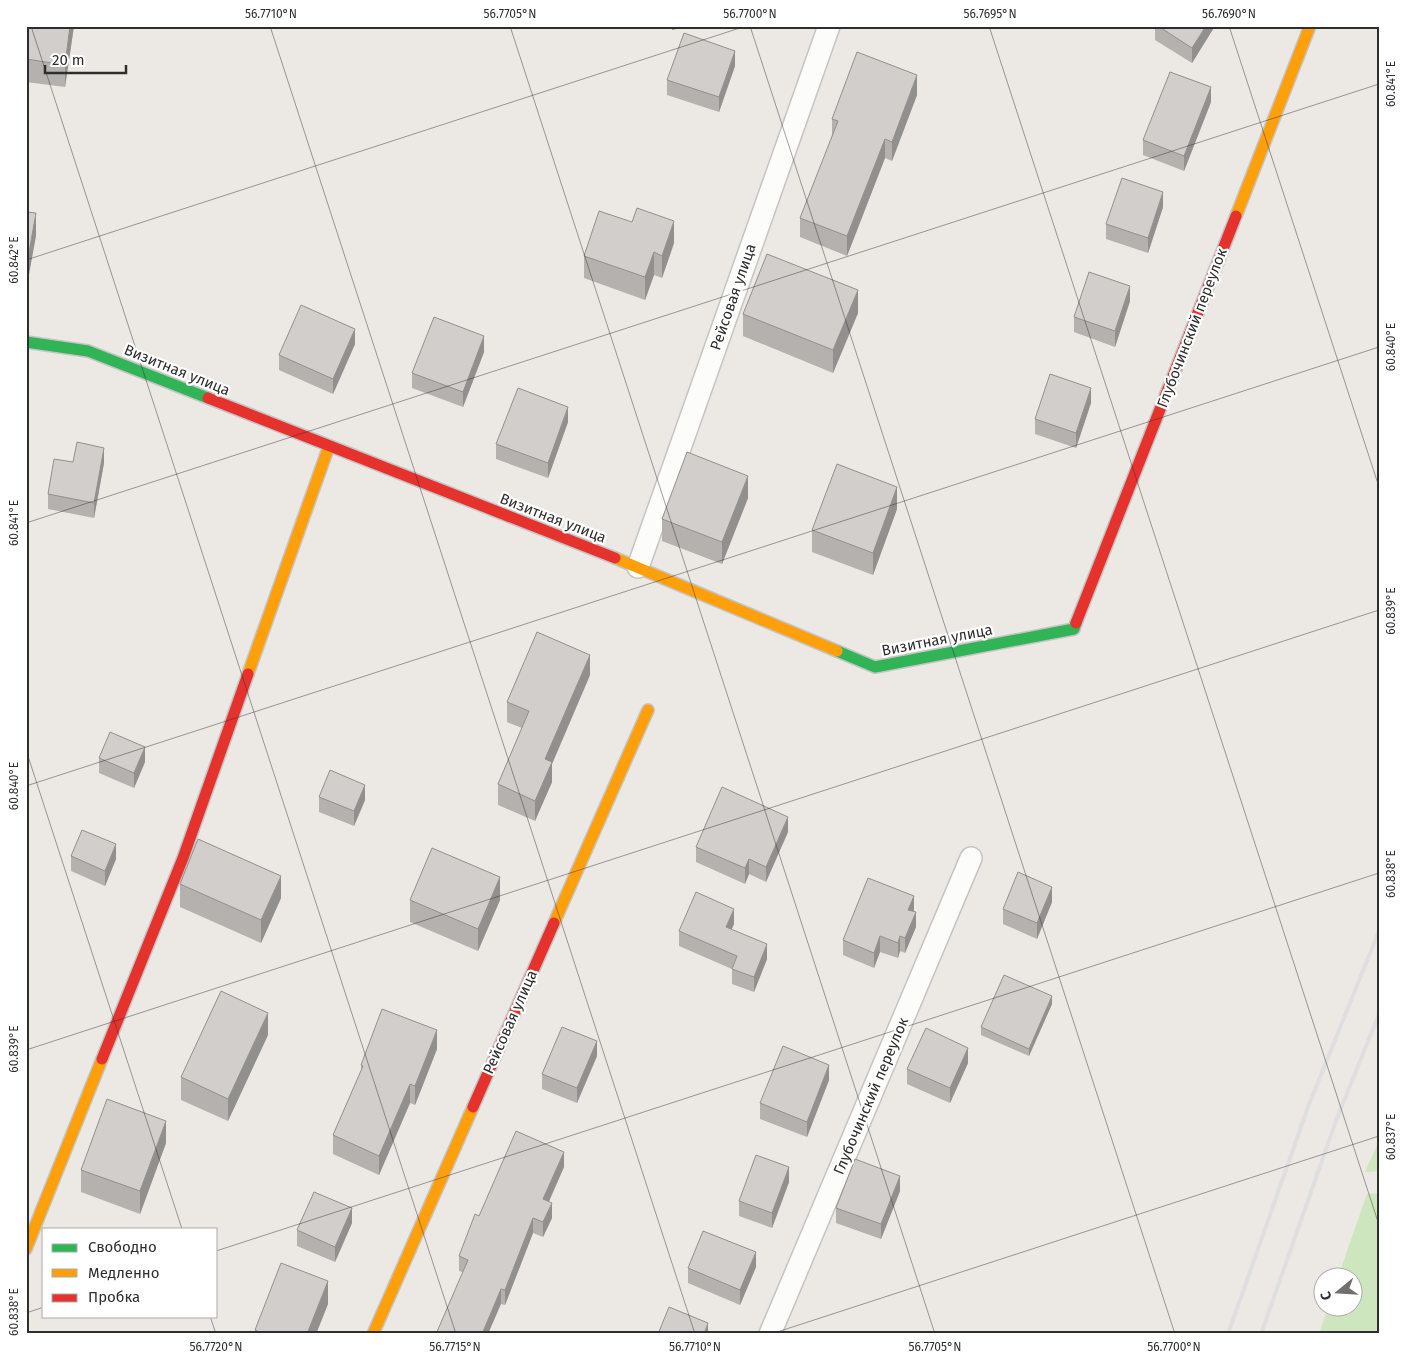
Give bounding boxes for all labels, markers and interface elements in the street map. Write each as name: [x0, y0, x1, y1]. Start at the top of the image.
text: 56.7710°N: [245, 7, 297, 21]
text: 56.7705°N: [484, 7, 536, 21]
text: 56.7700°N: [723, 7, 777, 21]
text: 56.7695°N: [963, 7, 1017, 21]
text: 56.7690°N: [1202, 7, 1256, 21]
scale bar: [45, 42, 126, 74]
text: 20 m: [52, 51, 85, 69]
text: 60.841°E: [1384, 61, 1398, 107]
text: 60.842°E: [7, 236, 21, 284]
street label: Рейсовая улица: [706, 241, 760, 353]
street label: Глубочинский переулок: [1153, 246, 1231, 410]
text: 60.840°E: [1384, 323, 1398, 371]
street label: Визитная улица: [121, 341, 233, 399]
street label: Визитная улица: [497, 489, 609, 547]
text: 60.841°E: [7, 500, 21, 546]
text: 60.839°E: [1384, 587, 1398, 635]
street label: Визитная улица: [880, 620, 994, 660]
text: 60.840°E: [7, 762, 21, 810]
text: 60.838°E: [1384, 850, 1398, 898]
street label: Рейсовая улица: [479, 967, 541, 1077]
street label: Глубочинский переулок: [830, 1014, 912, 1177]
text: 60.839°E: [7, 1025, 21, 1073]
text: 60.837°E: [1384, 1114, 1398, 1160]
legend: [42, 1228, 218, 1318]
text: Свободно: [88, 1238, 157, 1256]
text: Медленно: [88, 1264, 160, 1282]
north arrow: [1312, 1268, 1362, 1318]
text: 60.838°E: [7, 1288, 21, 1336]
text: Пробка: [88, 1288, 140, 1306]
text: С: [1317, 1289, 1335, 1302]
text: 56.7720°N: [190, 1340, 242, 1354]
text: 56.7715°N: [429, 1340, 481, 1354]
text: 56.7710°N: [669, 1340, 721, 1354]
text: 56.7705°N: [909, 1340, 961, 1354]
text: 56.7700°N: [1147, 1340, 1201, 1354]

